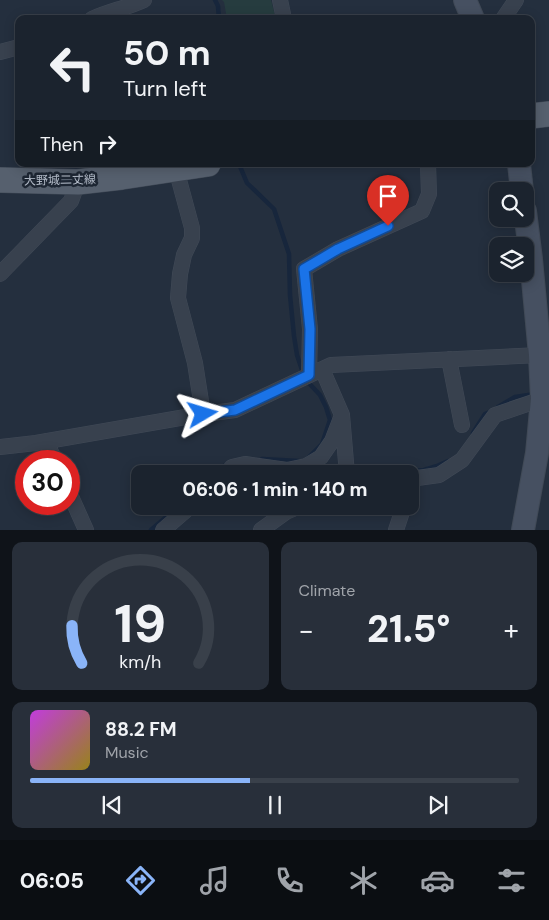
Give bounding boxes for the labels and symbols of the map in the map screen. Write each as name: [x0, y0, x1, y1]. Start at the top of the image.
street label: 大野城二丈線: [24, 171, 96, 189]
pin: [367, 175, 409, 226]
position arrow: [176, 387, 228, 439]
speed limit sign: 30: [15, 450, 80, 515]

